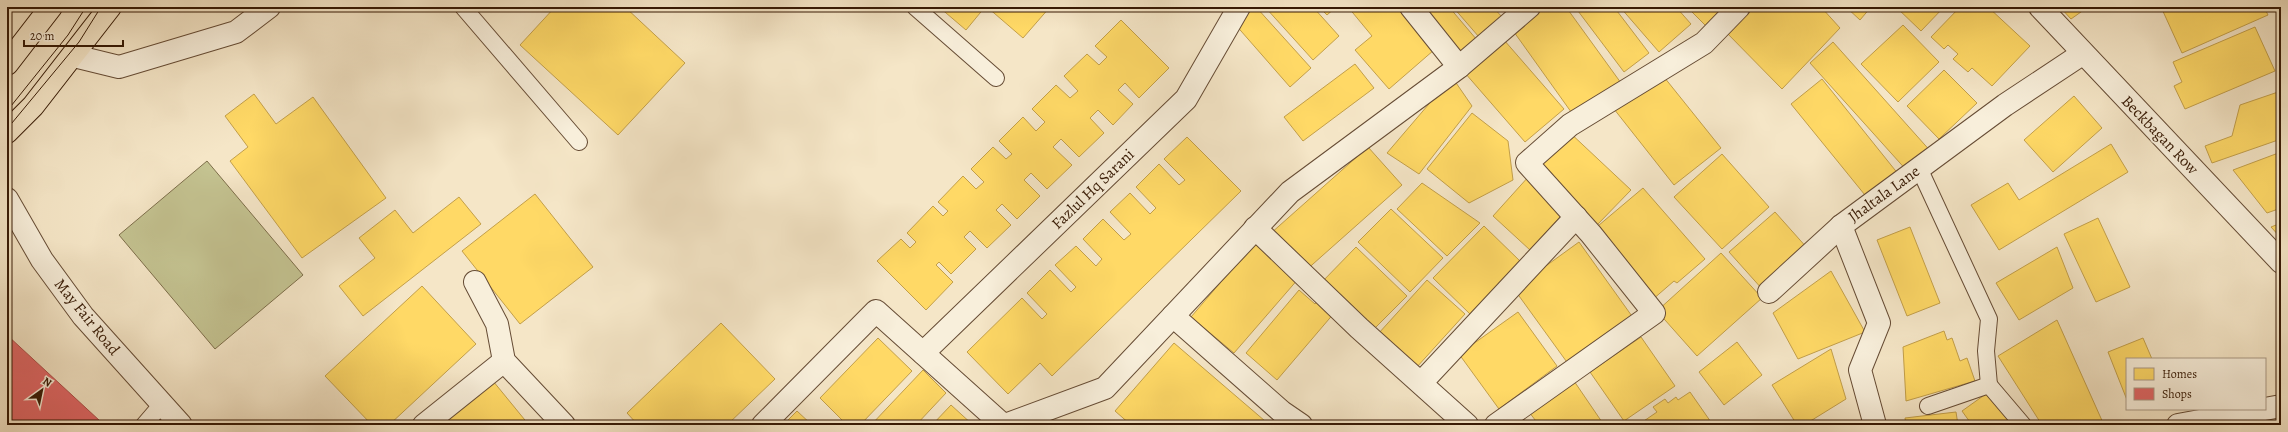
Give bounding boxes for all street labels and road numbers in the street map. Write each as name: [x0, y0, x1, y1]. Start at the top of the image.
street label: Beckbagan Row: [2117, 91, 2204, 180]
street label: Fazlul Hq Sarani: [1047, 144, 1139, 234]
street label: Jhaltala Lane: [1844, 160, 1924, 228]
street label: May Fair Road: [49, 274, 125, 360]

